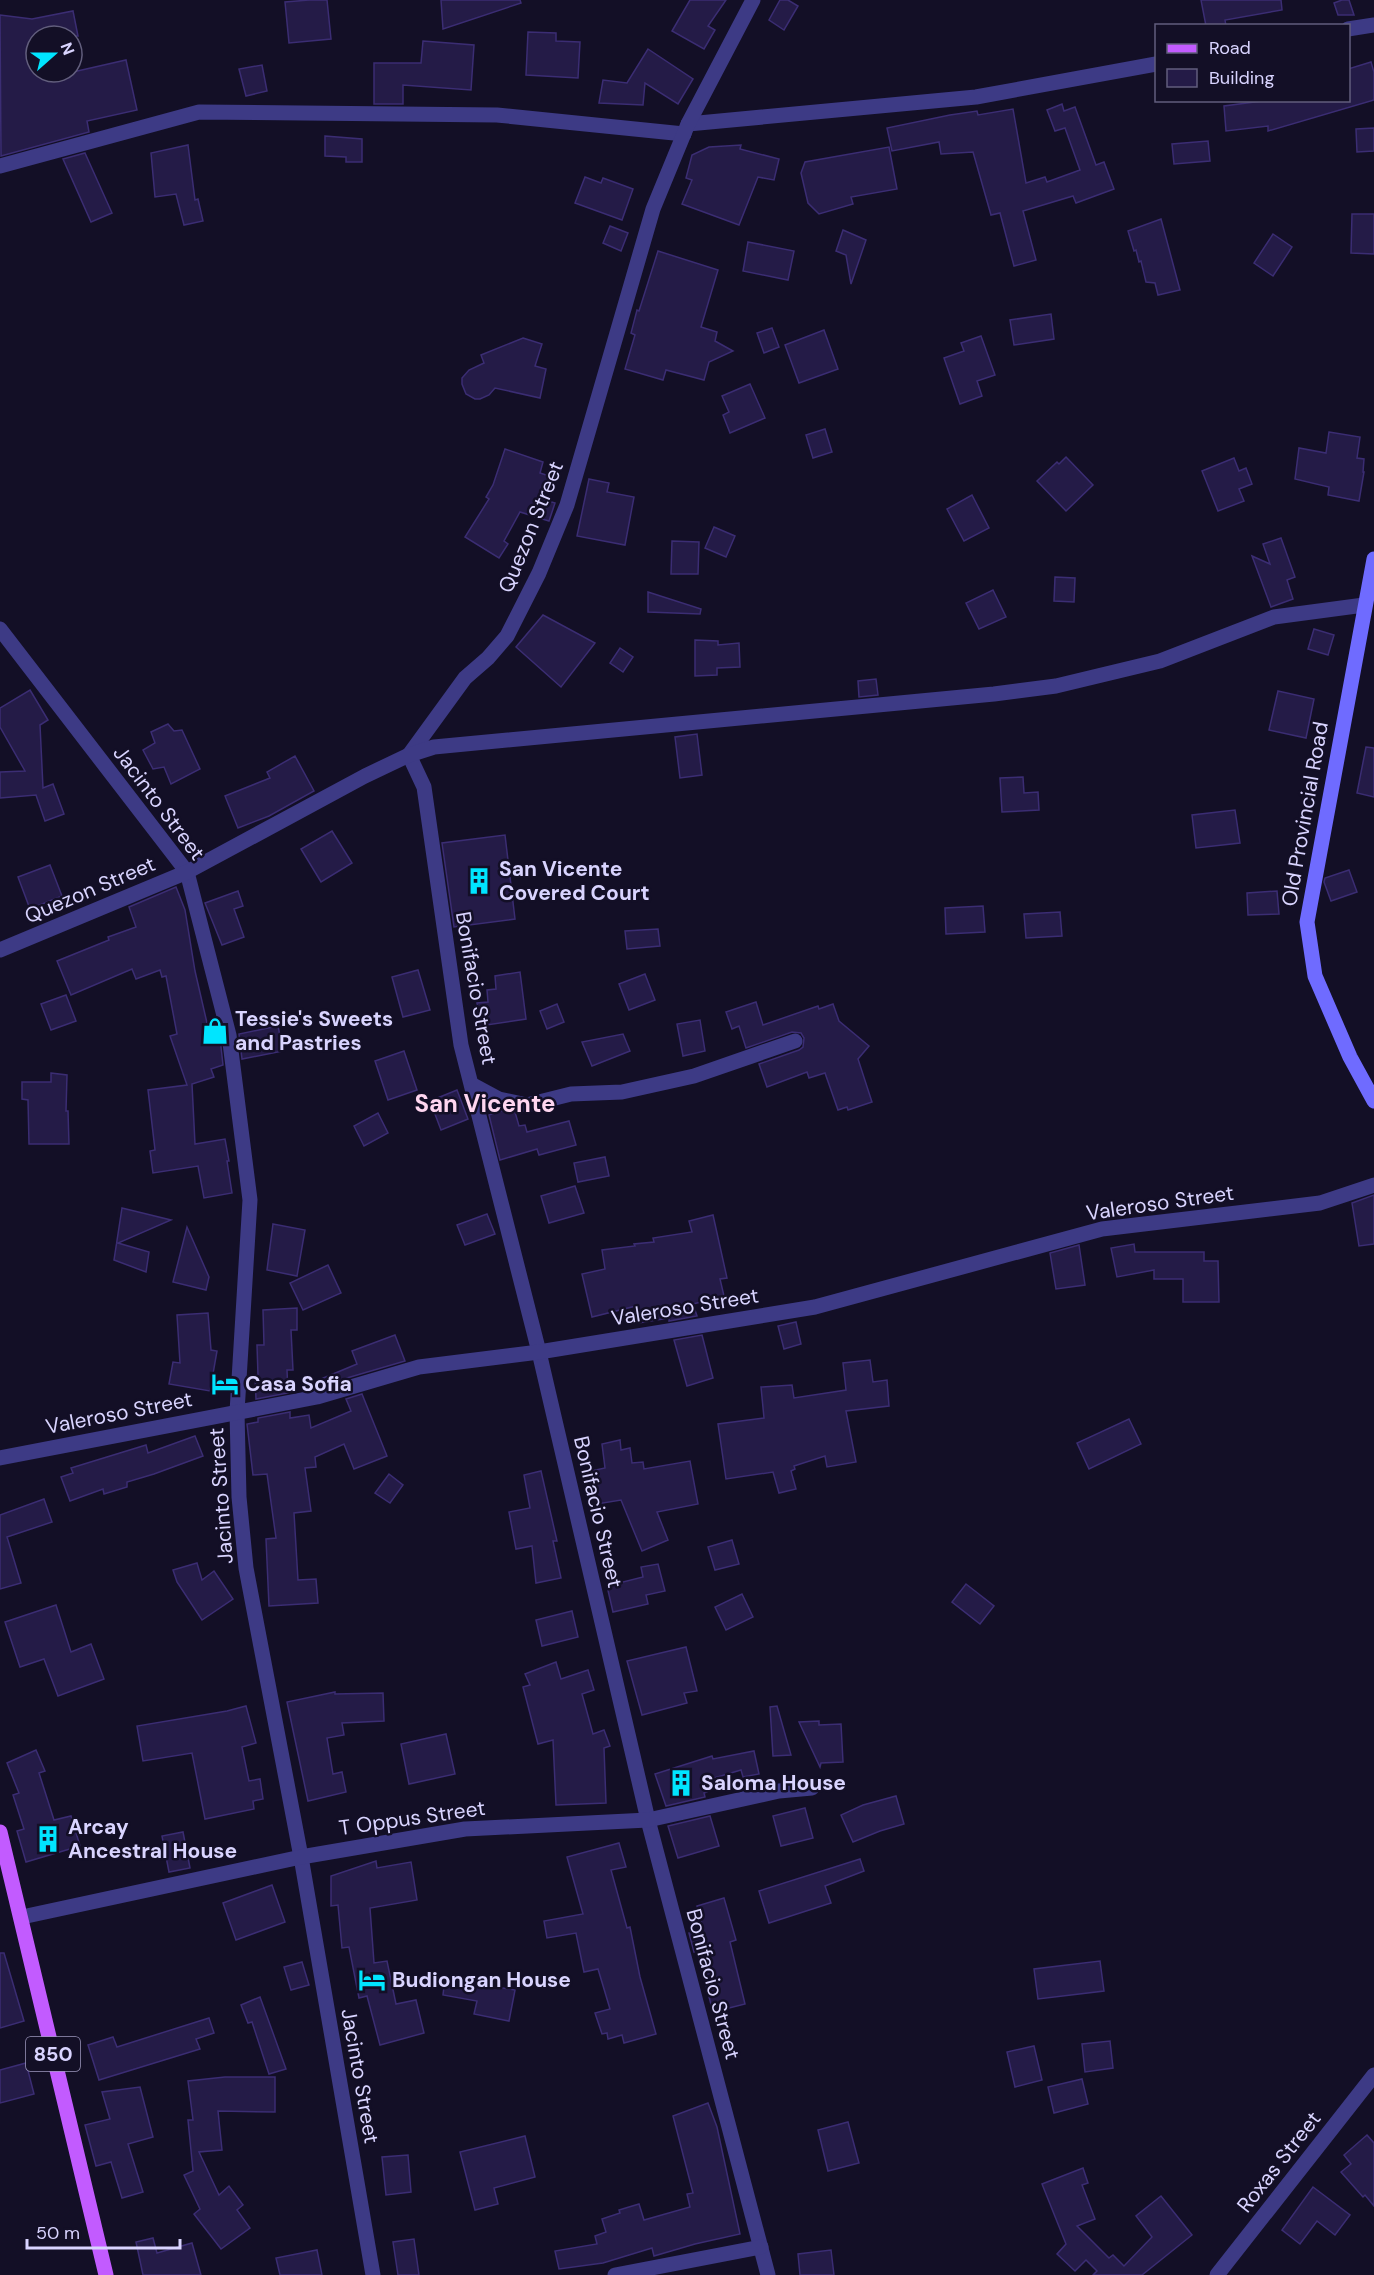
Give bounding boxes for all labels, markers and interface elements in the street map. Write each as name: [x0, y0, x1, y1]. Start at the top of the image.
north arrow: [24, 24, 84, 84]
legend: [1155, 24, 1350, 102]
text: Road: [1209, 36, 1251, 60]
text: N: [56, 40, 79, 58]
text: Building: [1209, 66, 1274, 90]
street label: Quezon Street: [492, 457, 570, 597]
street label: Old Provincial Road: [1275, 720, 1335, 908]
street label: Jacinto Street: [107, 740, 211, 866]
street label: Quezon Street: [20, 850, 160, 930]
place label: San Vicente Covered Court: [499, 855, 650, 907]
building icon: San Vicente Covered Court: [464, 866, 494, 896]
street label: Bonifacio Street: [449, 909, 503, 1067]
place label: Tessie's Sweets and Pastries: [235, 1005, 393, 1057]
shop icon: Tessie's Sweets and Pastries: [200, 1016, 230, 1046]
district label: San Vicente: [415, 1088, 555, 1119]
street label: Valeroso Street: [1084, 1179, 1236, 1227]
street label: Valeroso Street: [609, 1282, 761, 1332]
hotel icon: Casa Sofia: [210, 1369, 240, 1399]
place label: Casa Sofia: [245, 1370, 352, 1398]
street label: Valeroso Street: [43, 1385, 195, 1441]
street label: Jacinto Street: [202, 1427, 240, 1565]
street label: Bonifacio Street: [567, 1433, 629, 1591]
building icon: Saloma House: [666, 1768, 696, 1798]
place label: Saloma House: [701, 1769, 846, 1797]
street label: T Oppus Street: [337, 1794, 487, 1842]
place label: Arcay Ancestral House: [68, 1813, 237, 1865]
building icon: Arcay Ancestral House: [33, 1824, 63, 1854]
street label: Bonifacio Street: [679, 1906, 747, 2062]
hotel icon: Budiongan House: [357, 1965, 387, 1995]
place label: Budiongan House: [392, 1966, 571, 1994]
street label: Jacinto Street: [334, 2006, 386, 2146]
road number: 850: [26, 2037, 80, 2071]
street label: Roxas Street: [1231, 2106, 1327, 2218]
scale bar: [27, 2212, 180, 2250]
text: 50 m: [36, 2221, 80, 2245]

